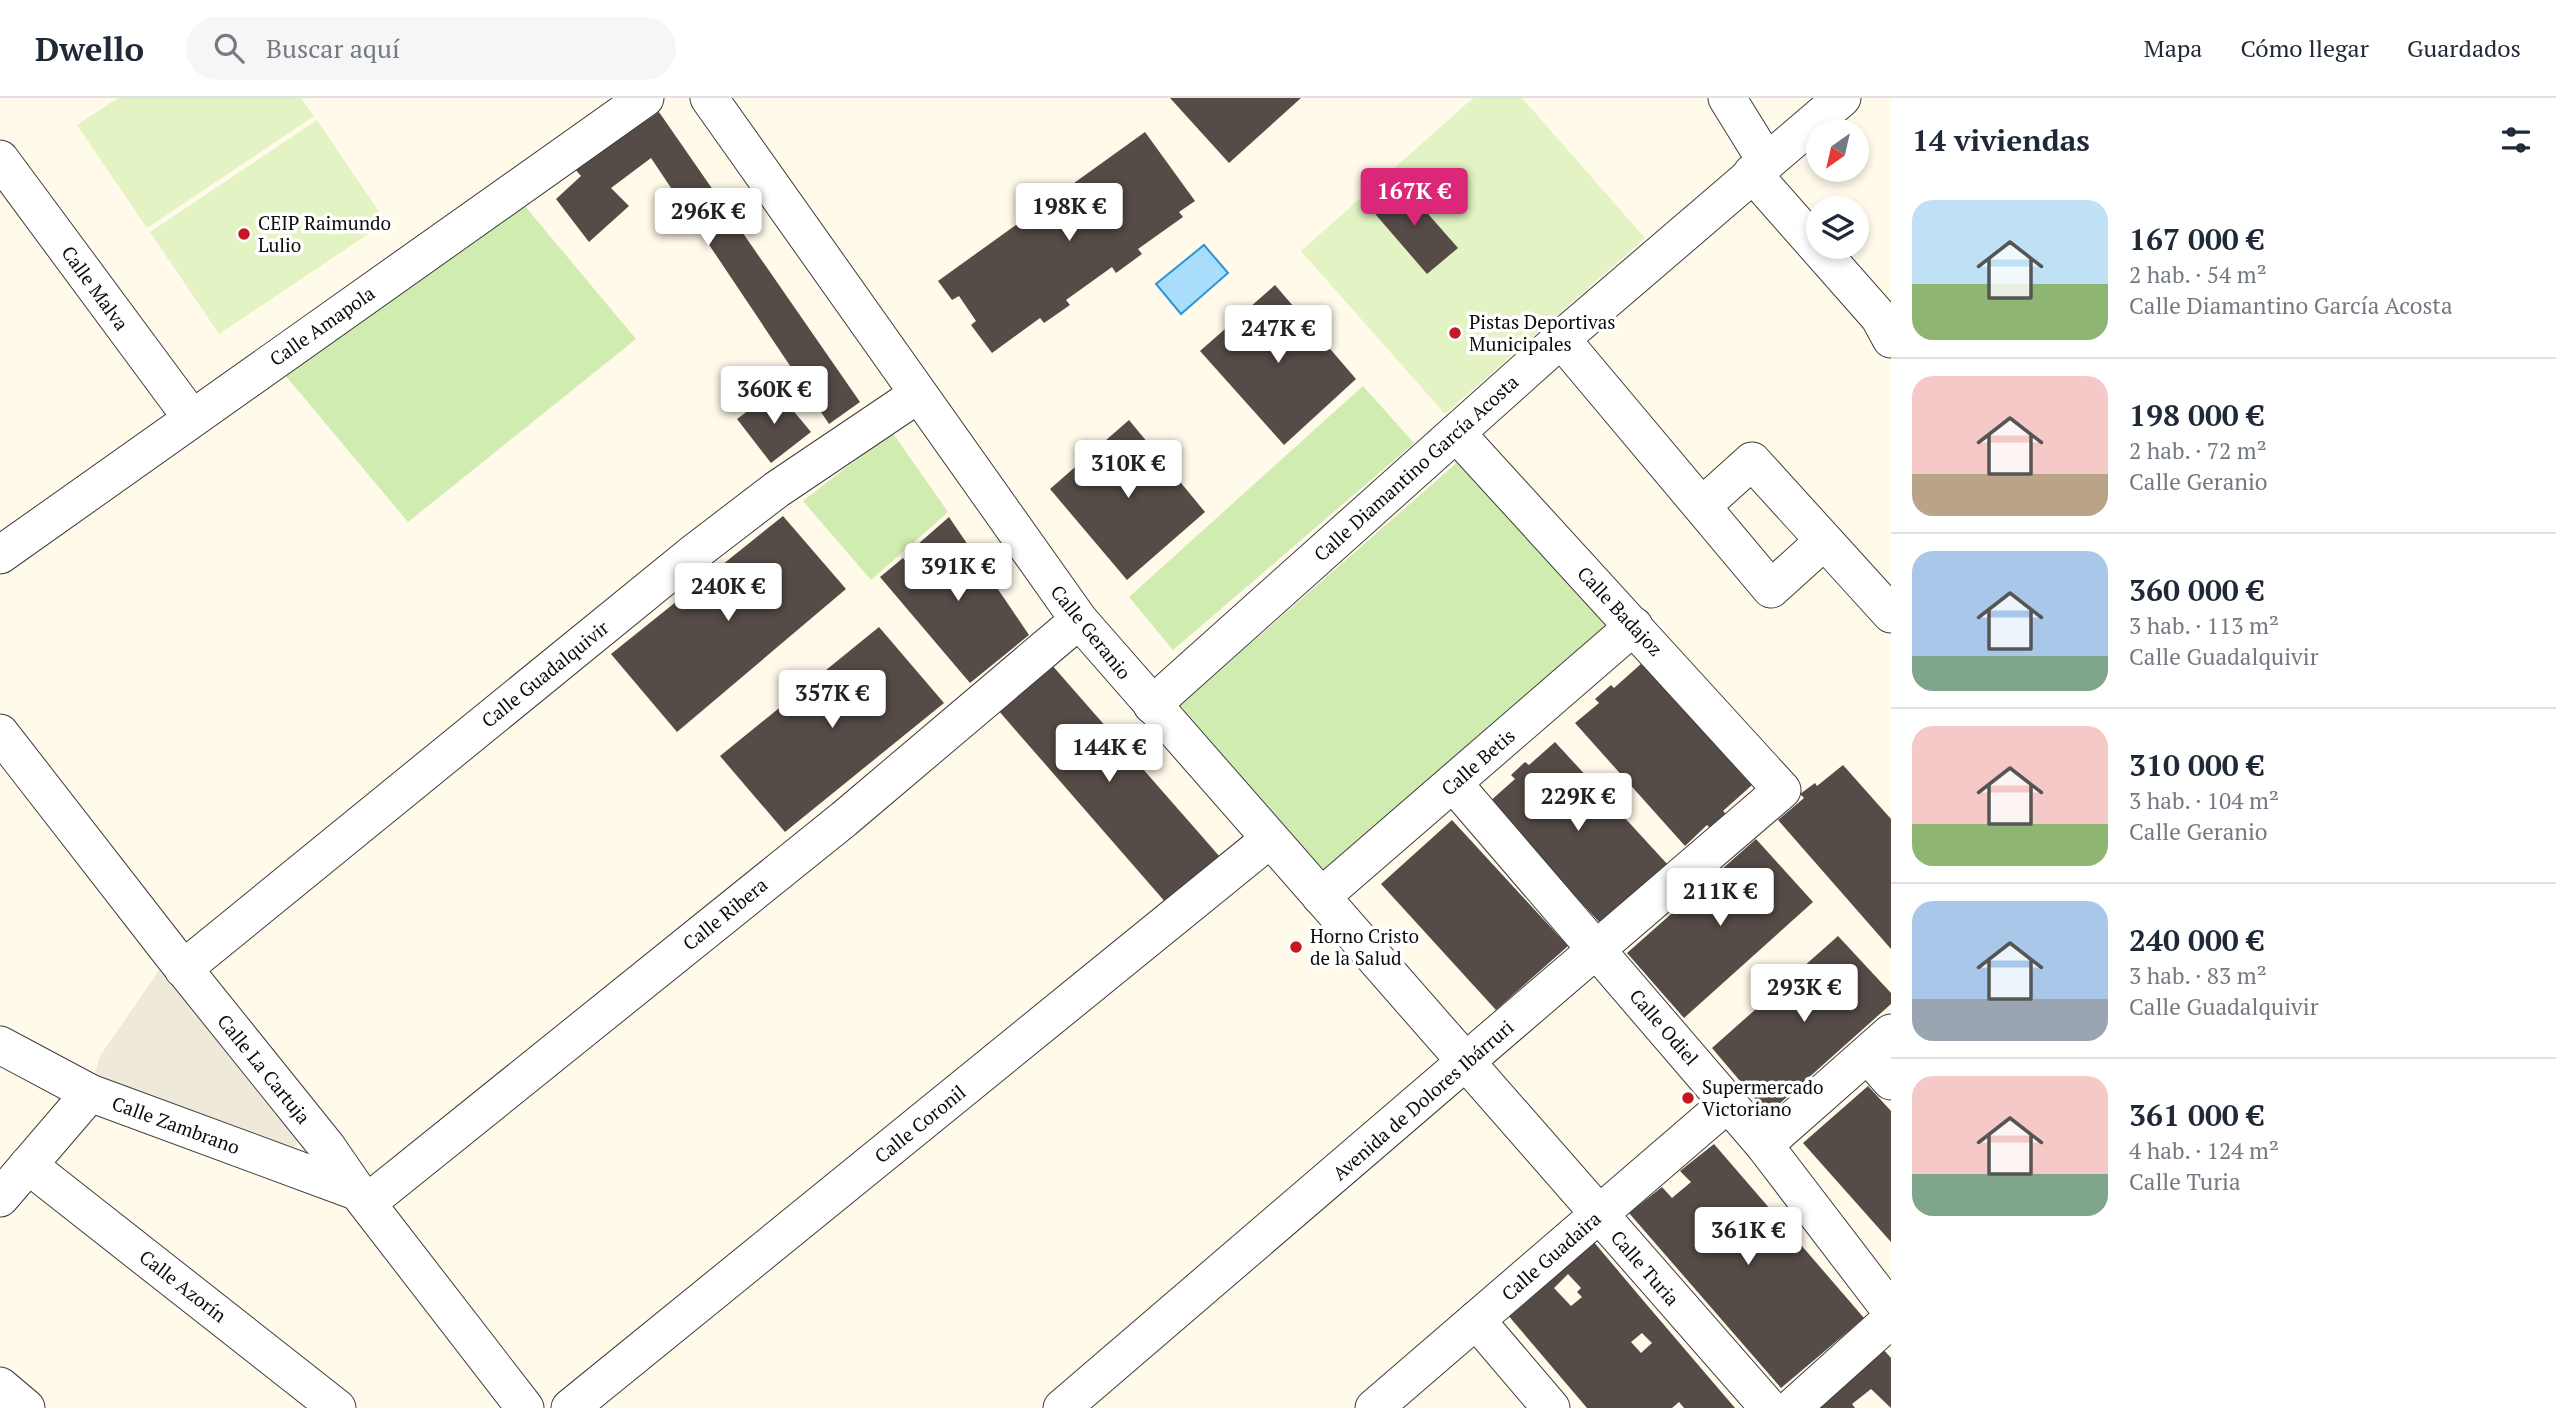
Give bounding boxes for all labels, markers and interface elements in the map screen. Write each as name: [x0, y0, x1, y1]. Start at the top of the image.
search box: [186, 17, 676, 80]
text: Dwello: [35, 27, 144, 70]
icon: search: [210, 29, 248, 67]
text: Buscar aquí: [266, 31, 400, 65]
text: Mapa: [2144, 32, 2202, 64]
text: Cómo llegar: [2240, 32, 2369, 64]
text: Guardados: [2407, 32, 2521, 64]
north arrow: [1806, 119, 1869, 182]
map controls: [1806, 119, 1869, 259]
text: 14 viviendas: [1912, 120, 2090, 160]
icon: filters: [2497, 121, 2535, 159]
pin: 167K €: [1357, 169, 1471, 228]
text: 167K €: [1377, 175, 1451, 206]
pin: 198K €: [1012, 184, 1126, 243]
pin: 296K €: [651, 188, 765, 248]
text: 198K €: [1032, 190, 1106, 221]
text: 296K €: [671, 195, 745, 226]
button: layers: [1806, 196, 1869, 259]
place label: CEIP Raimundo Lulio: [258, 210, 391, 257]
text: 167 000 €: [2129, 219, 2264, 259]
marker: CEIP Raimundo Lulio: [236, 226, 252, 242]
icon: home: [1968, 228, 2052, 312]
street label: Calle Malva: [56, 241, 135, 335]
text: 2 hab. · 54 m²: [2129, 259, 2267, 290]
street label: Calle Amapola: [264, 280, 379, 371]
text: Calle Diamantino García Acosta: [2129, 290, 2453, 321]
pin: 247K €: [1221, 306, 1335, 365]
place label: Pistas Deportivas Municipales: [1469, 309, 1616, 356]
text: 247K €: [1241, 312, 1315, 343]
marker: Pistas Deportivas Municipales: [1447, 325, 1463, 341]
pin: 360K €: [717, 366, 831, 426]
street label: Calle Diamantino García Acosta: [1308, 369, 1524, 566]
text: 360K €: [737, 373, 811, 404]
text: 198 000 €: [2129, 395, 2264, 435]
icon: home: [1968, 404, 2052, 488]
text: 2 hab. · 72 m²: [2129, 435, 2267, 466]
pin: 310K €: [1071, 440, 1185, 500]
text: 310K €: [1091, 447, 1165, 478]
text: Calle Geranio: [2129, 466, 2268, 497]
pin: 391K €: [901, 544, 1015, 603]
text: 391K €: [921, 550, 995, 581]
street label: Calle Badajoz: [1572, 560, 1668, 661]
pin: 240K €: [671, 564, 785, 623]
text: 240K €: [691, 570, 765, 601]
text: 360 000 €: [2129, 570, 2264, 610]
street label: Calle Geranio: [1046, 579, 1137, 684]
icon: home: [1968, 579, 2052, 663]
text: 3 hab. · 113 m²: [2129, 610, 2279, 641]
street label: Calle Guadalquivir: [476, 614, 614, 733]
text: Calle Guadalquivir: [2129, 641, 2319, 672]
pin: 357K €: [775, 670, 889, 730]
text: 357K €: [795, 677, 869, 708]
street label: Calle Betis: [1436, 723, 1520, 800]
pin: 144K €: [1052, 724, 1166, 784]
text: 144K €: [1072, 731, 1146, 762]
text: 310 000 €: [2129, 745, 2264, 785]
icon: home: [1968, 754, 2052, 838]
pin: 229K €: [1521, 774, 1635, 833]
text: 229K €: [1541, 780, 1615, 811]
text: 3 hab. · 104 m²: [2129, 785, 2279, 816]
text: Calle Geranio: [2129, 816, 2268, 847]
pin: 211K €: [1663, 868, 1777, 928]
street label: Calle Ribera: [677, 872, 773, 955]
text: 211K €: [1683, 875, 1757, 906]
text: 240 000 €: [2129, 920, 2264, 960]
place label: Horno Cristo de la Salud: [1310, 923, 1419, 970]
icon: home: [1968, 929, 2052, 1013]
marker: Horno Cristo de la Salud: [1288, 939, 1304, 955]
text: 3 hab. · 83 m²: [2129, 960, 2267, 991]
pin: 293K €: [1747, 964, 1861, 1024]
text: 293K €: [1767, 971, 1841, 1002]
street label: Calle Odiel: [1624, 983, 1704, 1070]
text: Calle Guadalquivir: [2129, 991, 2319, 1022]
street label: Calle La Cartuja: [212, 1009, 317, 1129]
street label: Avenida de Dolores Ibárruri: [1327, 1014, 1518, 1185]
place label: Supermercado Victoriano: [1702, 1074, 1823, 1121]
street label: Calle Coronil: [869, 1079, 970, 1168]
street label: Calle Zambrano: [109, 1090, 243, 1159]
marker: Supermercado Victoriano: [1680, 1090, 1696, 1106]
text: 361 000 €: [2129, 1095, 2264, 1135]
icon: home: [1968, 1104, 2052, 1188]
text: 4 hab. · 124 m²: [2129, 1135, 2279, 1166]
text: Calle Turia: [2129, 1166, 2241, 1197]
street label: Calle Guadaira: [1496, 1205, 1606, 1306]
pin: 361K €: [1691, 1208, 1805, 1267]
text: 361K €: [1711, 1214, 1785, 1245]
street label: Calle Turia: [1606, 1225, 1685, 1311]
street label: Calle Azorín: [135, 1244, 232, 1327]

